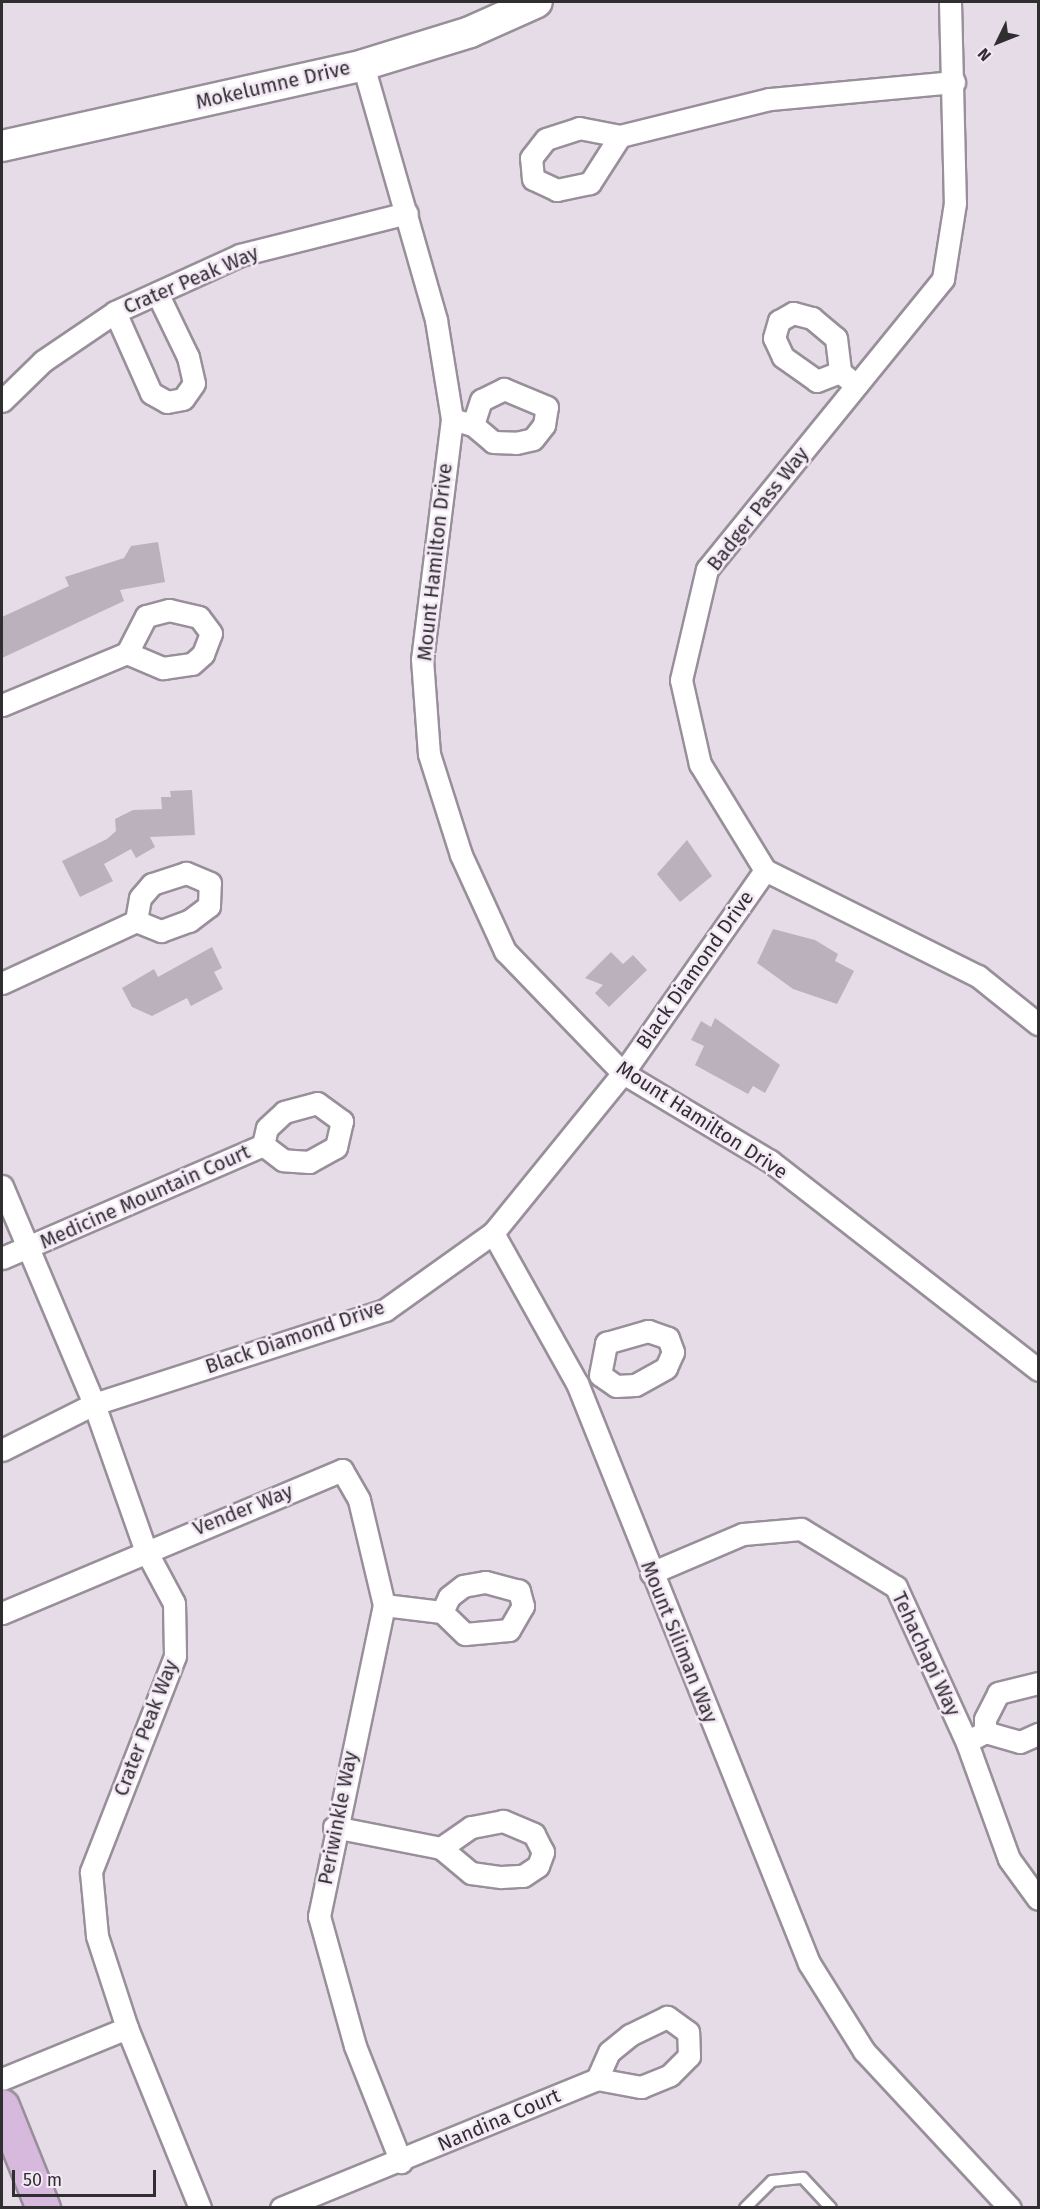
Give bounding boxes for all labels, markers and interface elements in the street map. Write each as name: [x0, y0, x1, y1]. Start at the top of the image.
north arrow: [968, 12, 1028, 72]
text: N: [974, 44, 995, 65]
street label: Mokelumne Drive: [193, 56, 353, 114]
street label: Crater Peak Way: [120, 241, 262, 319]
street label: Badger Pass Way: [702, 442, 814, 576]
street label: Mount Hamilton Drive: [413, 462, 457, 662]
street label: Black Diamond Drive: [631, 886, 759, 1054]
street label: Mount Hamilton Drive: [612, 1056, 792, 1184]
street label: Medicine Mountain Court: [36, 1140, 254, 1254]
street label: Black Diamond Drive: [202, 1295, 388, 1379]
street label: Vender Way: [190, 1479, 296, 1541]
street label: Mount Siliman Way: [636, 1558, 722, 1726]
street label: Tehachapi Way: [887, 1588, 965, 1720]
street label: Crater Peak Way: [109, 1656, 183, 1800]
street label: Periwinkle Way: [313, 1749, 363, 1887]
street label: Nandina Court: [434, 2083, 564, 2157]
scale bar: [15, 2158, 159, 2196]
text: 50 m: [23, 2169, 62, 2191]

